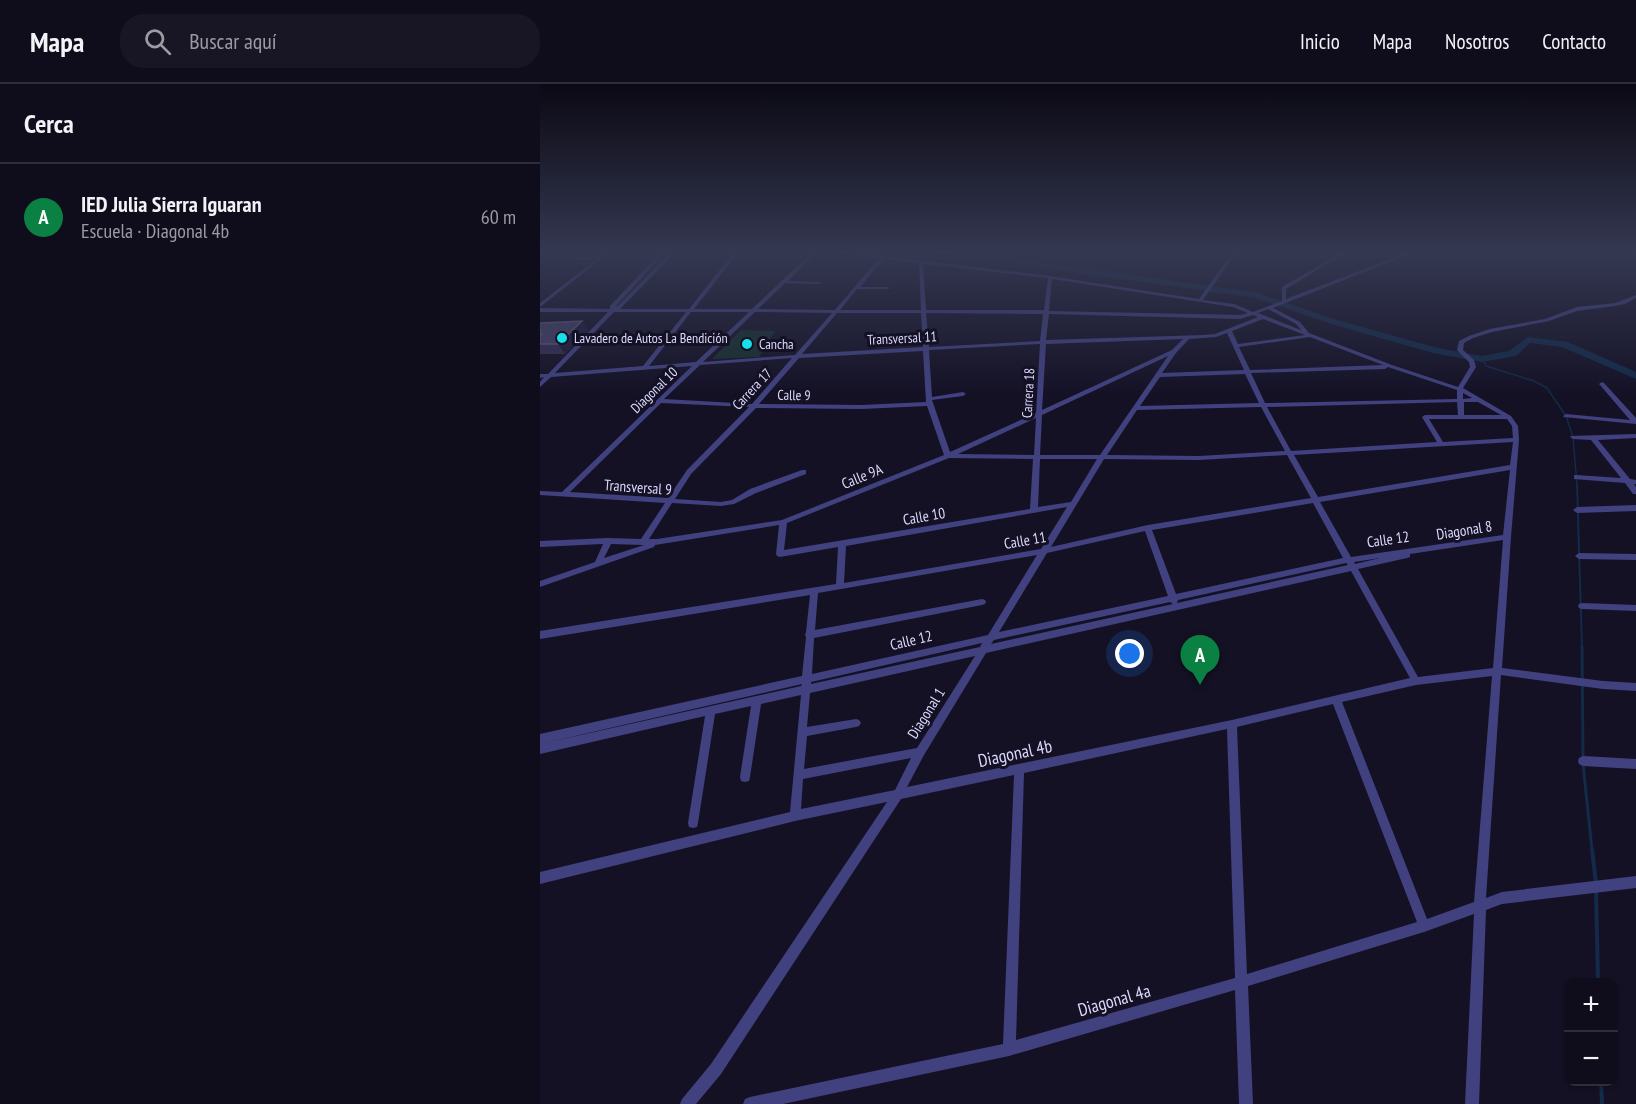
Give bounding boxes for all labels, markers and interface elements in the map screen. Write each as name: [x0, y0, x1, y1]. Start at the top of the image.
search box: [120, 14, 540, 68]
text: Mapa: [30, 23, 84, 60]
icon: search: [141, 25, 174, 58]
text: Buscar aquí: [189, 27, 277, 55]
text: Inicio: [1300, 28, 1340, 55]
text: Mapa: [1373, 28, 1412, 55]
text: Nosotros: [1445, 28, 1509, 55]
text: Contacto: [1542, 28, 1606, 55]
text: Cerca: [24, 107, 74, 140]
text: IED Julia Sierra Iguaran: [81, 190, 262, 218]
text: A: [38, 204, 49, 230]
text: 60 m: [481, 204, 516, 230]
text: Escuela · Diagonal 4b: [81, 218, 229, 244]
street label: Transversal 11: [867, 327, 937, 349]
place label: Lavadero de Autos La Bendición: [574, 329, 728, 347]
marker: Lavadero de Autos La Bendición: [555, 331, 569, 345]
place label: Cancha: [759, 335, 794, 353]
marker: Cancha: [740, 337, 754, 351]
street label: Diagonal 10: [627, 363, 681, 417]
street label: Carrera 17: [728, 364, 776, 414]
street label: Carrera 18: [1018, 367, 1038, 419]
street label: Calle 9: [777, 386, 811, 404]
street label: Calle 9A: [839, 459, 886, 493]
street label: Transversal 9: [604, 475, 672, 499]
street label: Calle 10: [901, 503, 947, 529]
street label: Diagonal 8: [1435, 516, 1493, 544]
street label: Calle 11: [1002, 527, 1048, 553]
street label: Calle 12: [1366, 527, 1410, 551]
street label: Calle 12: [888, 626, 934, 654]
pin: A: [1180, 636, 1220, 685]
your location: [1115, 639, 1144, 668]
street label: Diagonal 1: [903, 684, 949, 742]
street label: Diagonal 4b: [976, 734, 1054, 772]
map controls: [1564, 978, 1618, 1086]
button: +: [1564, 978, 1618, 1032]
street label: Diagonal 4a: [1075, 979, 1153, 1021]
button: −: [1564, 1032, 1618, 1086]

